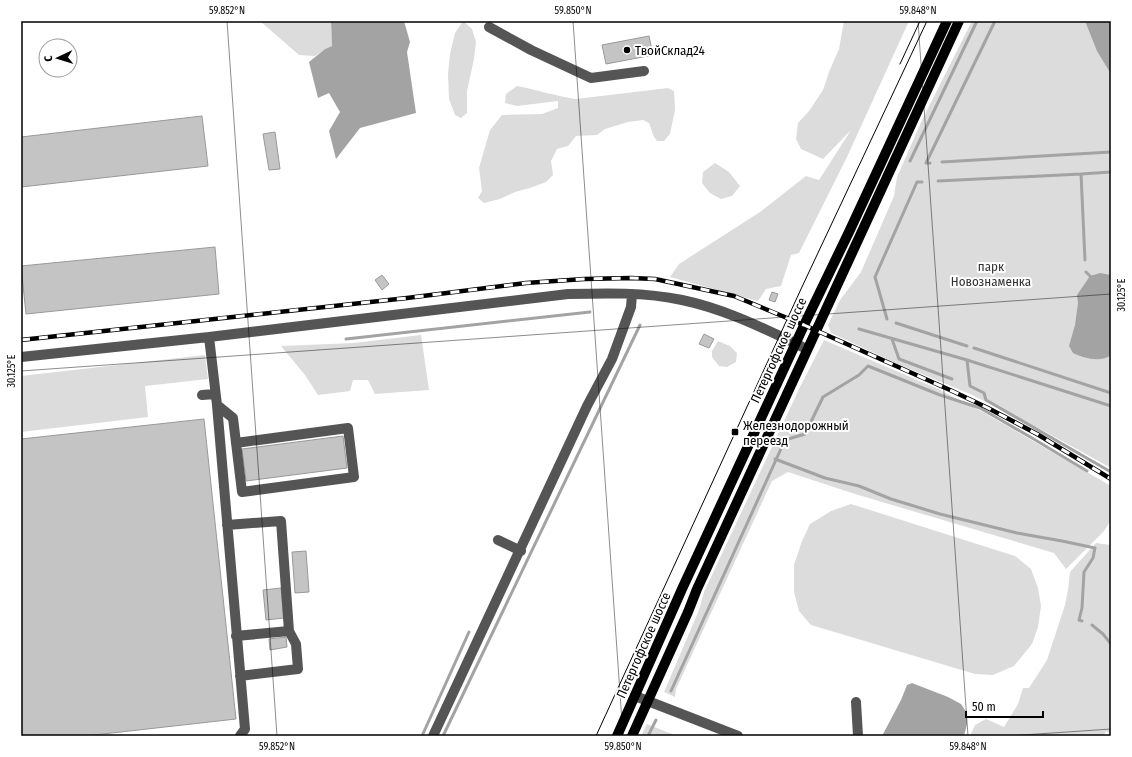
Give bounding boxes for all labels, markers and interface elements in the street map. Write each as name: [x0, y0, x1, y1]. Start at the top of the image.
text: 59.852°N: [209, 5, 245, 17]
text: 59.850°N: [555, 5, 591, 17]
text: 59.848°N: [899, 5, 937, 17]
north arrow: [38, 38, 78, 78]
place label: ТвойСклад24: [635, 43, 705, 58]
marker: ТвойСклад24: [622, 45, 632, 55]
text: С: [42, 55, 55, 62]
park label: парк Новознаменка: [951, 259, 1031, 289]
text: 30.125°E: [1116, 278, 1128, 312]
street label: Петергофское шоссе: [747, 295, 809, 405]
text: 30.125°E: [6, 354, 18, 388]
place label: Железнодорожный переезд: [743, 418, 849, 448]
marker: Железнодорожный переезд: [730, 427, 740, 437]
street label: Петергофское шоссе: [613, 590, 674, 701]
scale bar: [966, 693, 1043, 719]
text: 50 m: [972, 700, 996, 714]
text: 59.852°N: [259, 741, 295, 753]
text: 59.850°N: [605, 741, 641, 753]
text: 59.848°N: [949, 741, 987, 753]

